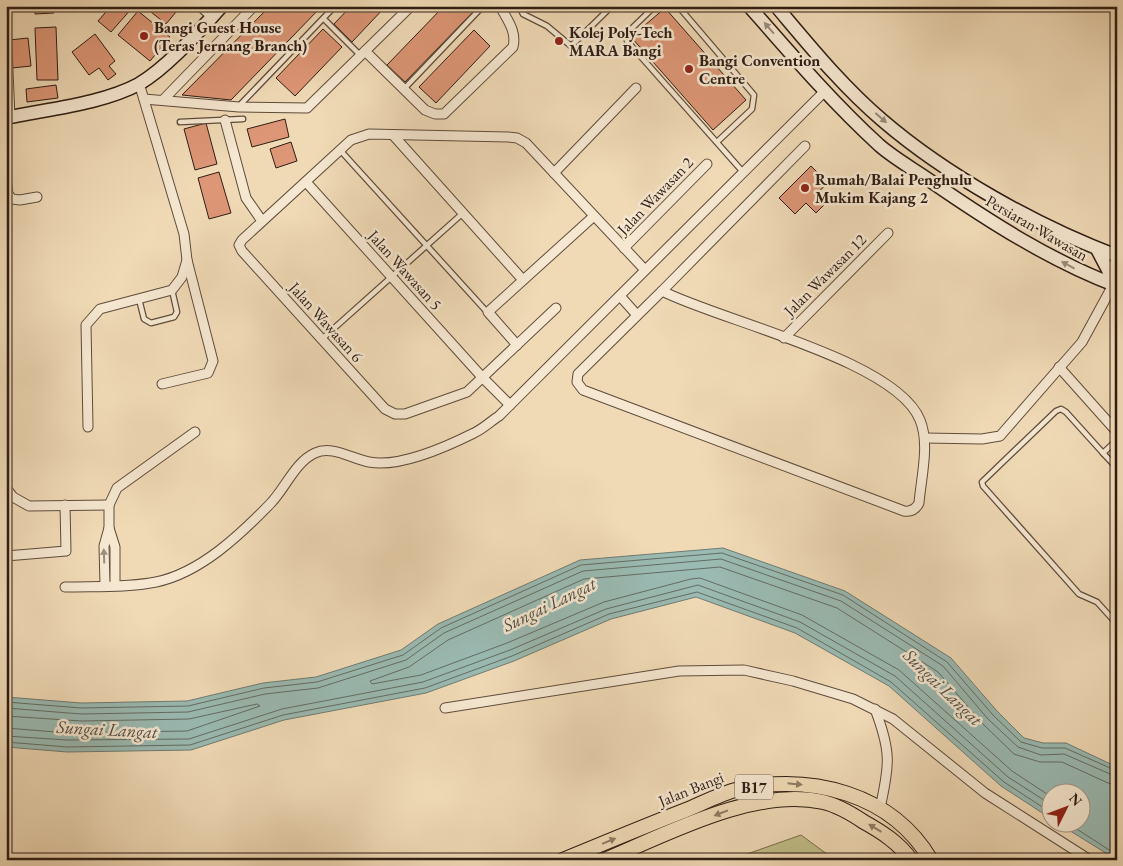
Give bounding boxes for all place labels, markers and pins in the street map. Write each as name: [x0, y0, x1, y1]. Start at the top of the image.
place label: Bangi Guest House (Teras Jernang Branch): [154, 17, 307, 56]
place label: Kolej Poly-Tech MARA Bangi: [569, 22, 673, 61]
marker: Bangi Guest House (Teras Jernang Branch): [138, 30, 150, 42]
marker: Kolej Poly-Tech MARA Bangi: [553, 35, 565, 47]
place label: Bangi Convention Centre: [699, 50, 820, 89]
marker: Bangi Convention Centre: [683, 63, 695, 75]
place label: Rumah/Balai Penghulu Mukim Kajang 2: [815, 169, 972, 208]
marker: Rumah/Balai Penghulu Mukim Kajang 2: [799, 182, 811, 194]

